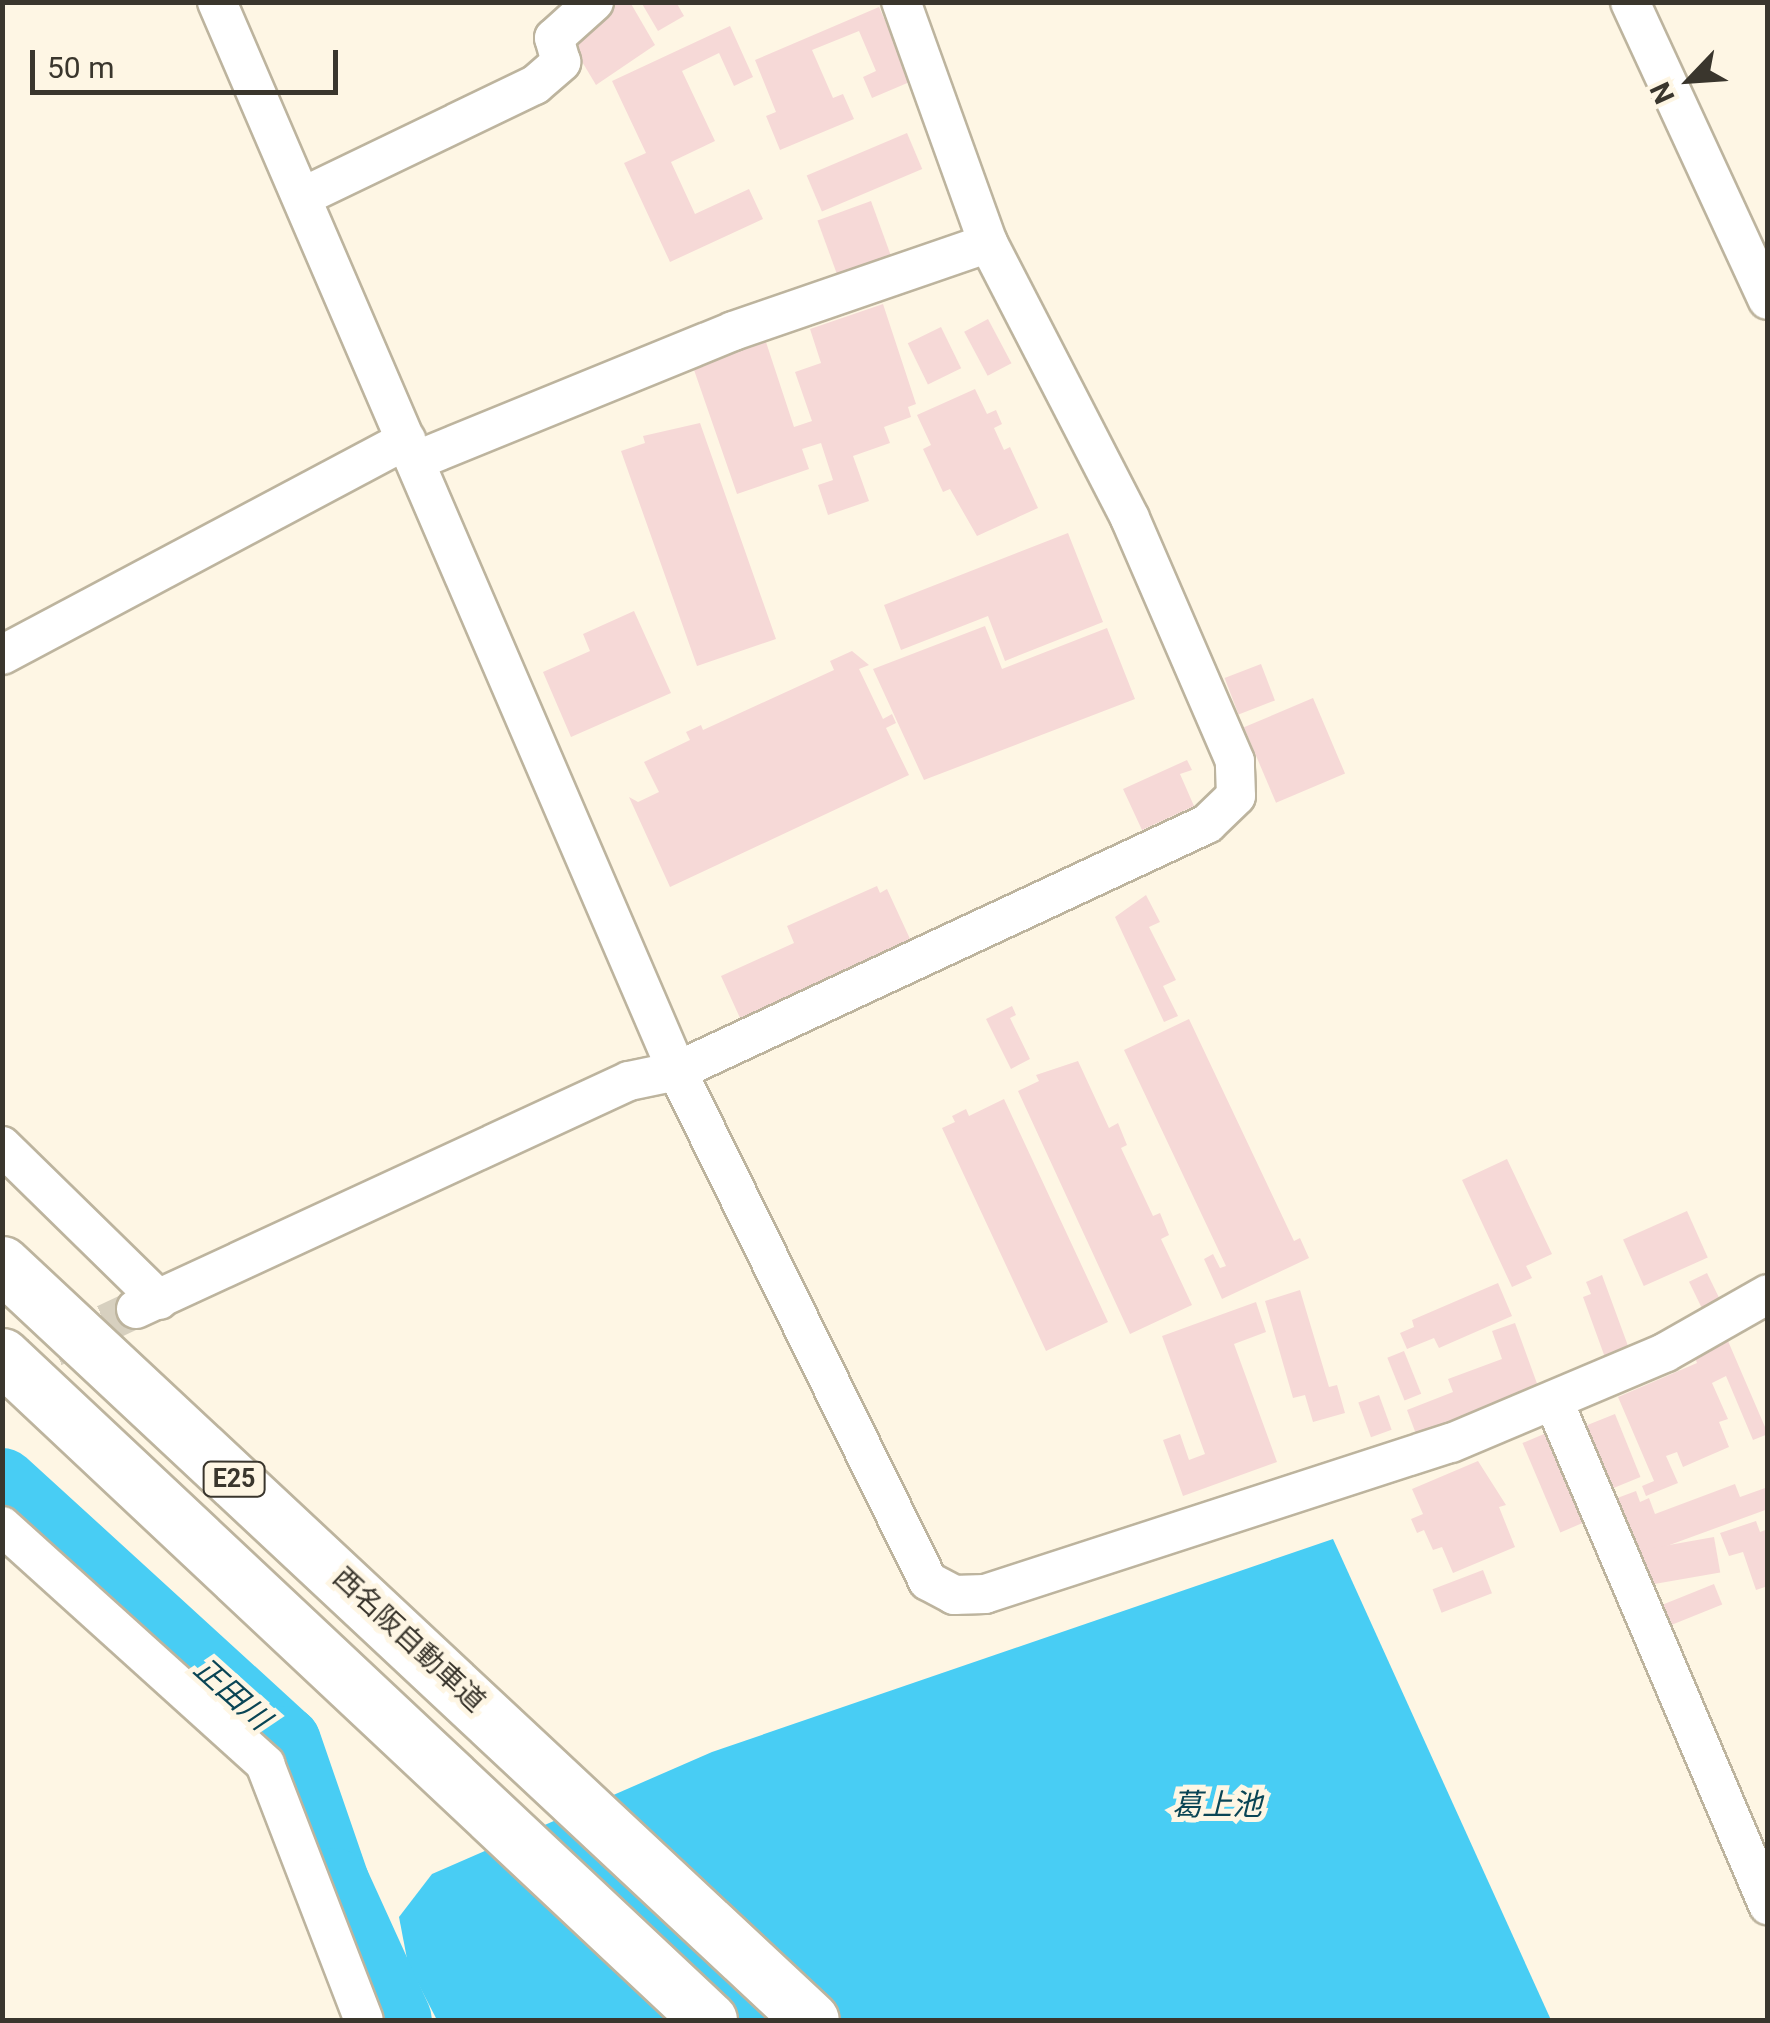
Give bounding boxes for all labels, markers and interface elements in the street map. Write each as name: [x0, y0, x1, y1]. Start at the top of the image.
scale bar: [35, 30, 342, 92]
north arrow: [1640, 30, 1740, 130]
text: 50 m: [47, 50, 114, 85]
text: N: [1643, 77, 1681, 109]
road number: E25: [202, 1459, 266, 1499]
street label: 西名阪自動車道: [326, 1561, 492, 1719]
water label: 正田川: [187, 1651, 277, 1737]
water label: 葛上池: [1172, 1787, 1262, 1823]

